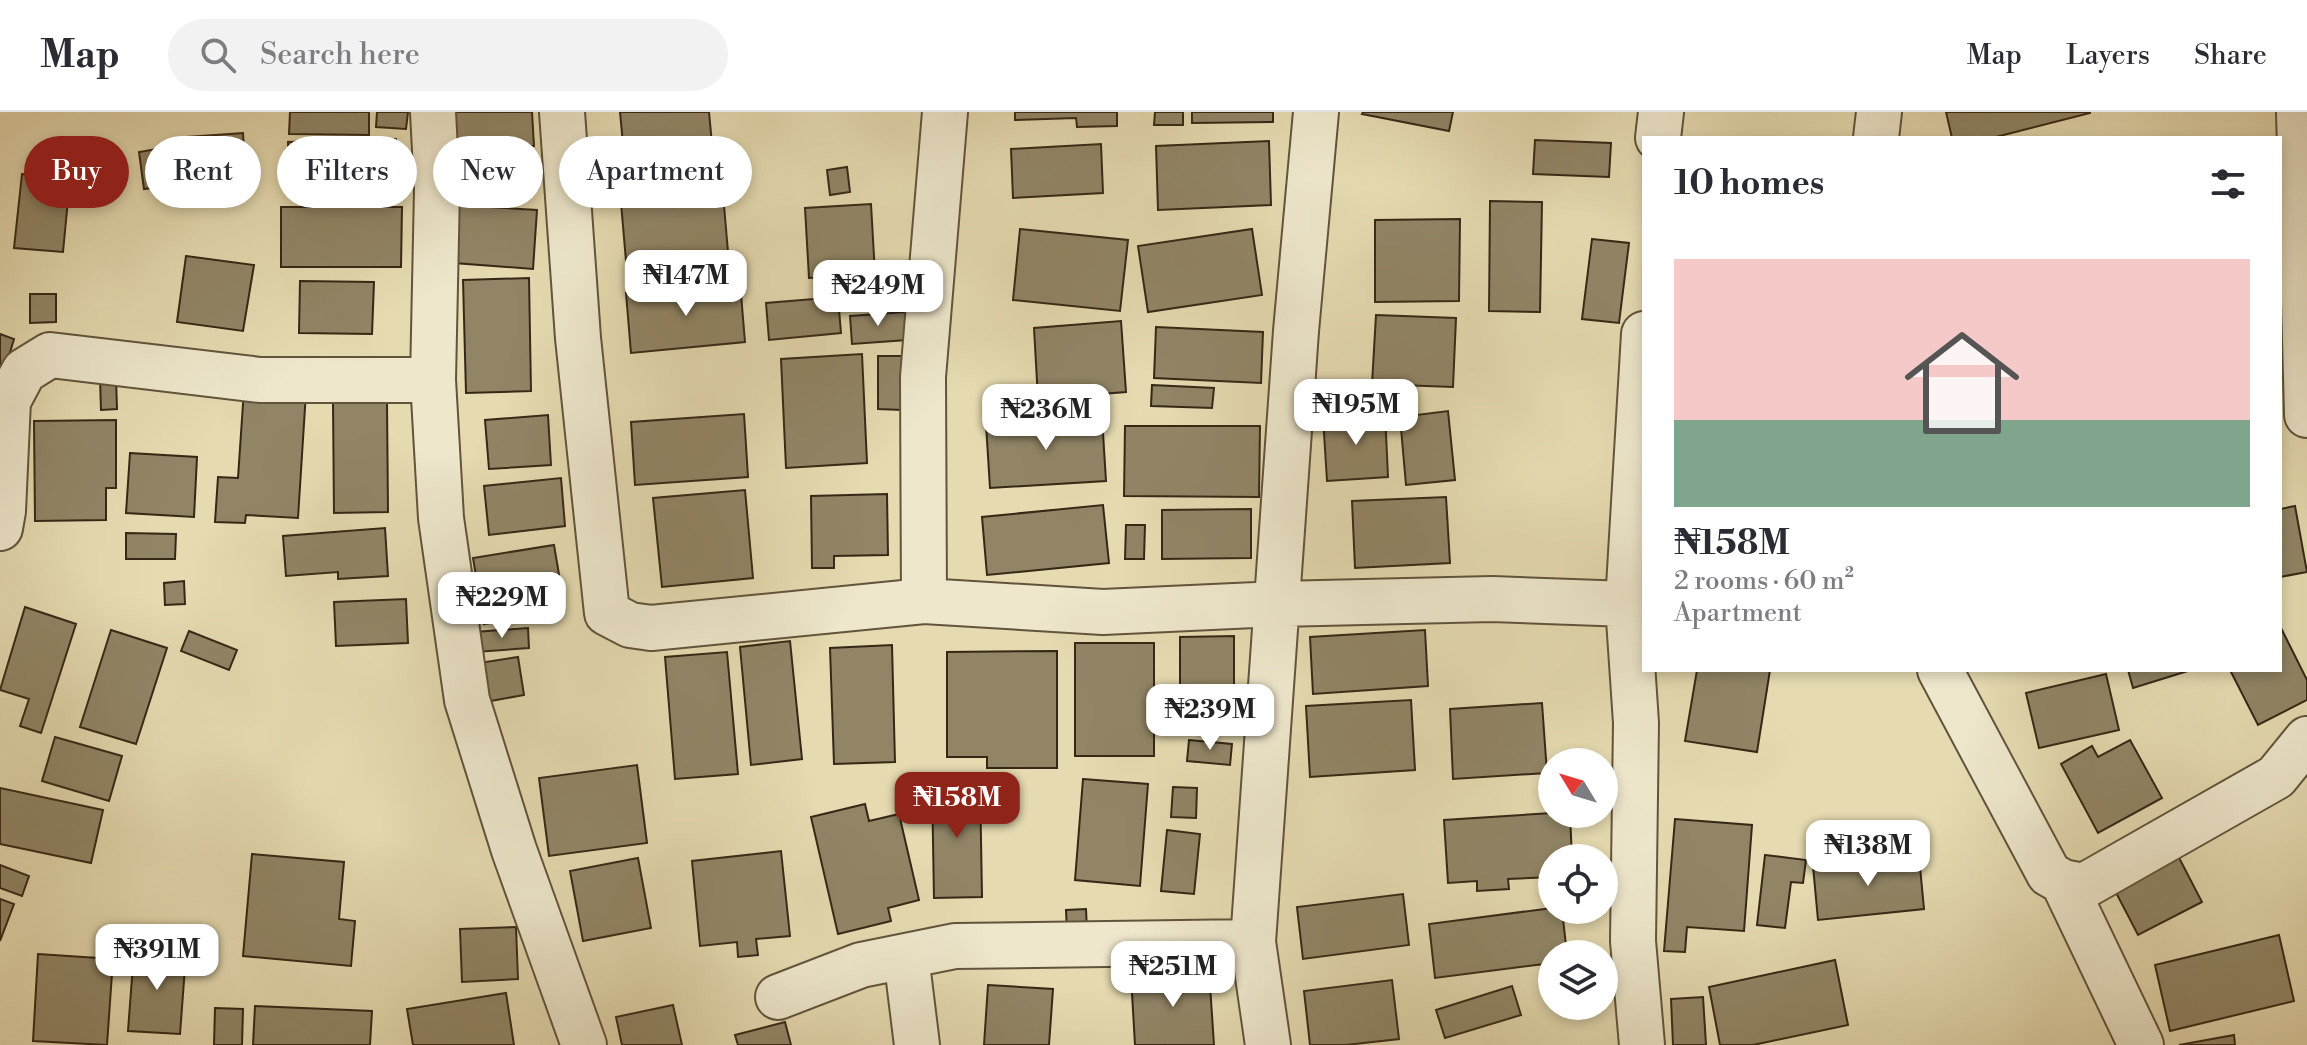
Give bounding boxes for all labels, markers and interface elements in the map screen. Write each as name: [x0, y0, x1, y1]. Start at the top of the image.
search box: [168, 19, 728, 91]
text: Map: [40, 32, 120, 79]
icon: search: [196, 33, 240, 77]
text: Search here: [260, 36, 420, 74]
text: Map: [1967, 38, 2022, 73]
text: Layers: [2066, 38, 2150, 73]
text: Share: [2194, 38, 2267, 73]
chip: Buy: [24, 136, 129, 208]
chip: Rent: [145, 136, 261, 208]
chip: Filters: [277, 136, 417, 208]
chip: New: [433, 136, 543, 208]
chip: Apartment: [559, 136, 752, 208]
icon: filters: [2206, 162, 2250, 206]
text: 10 homes: [1674, 163, 1824, 205]
pin: ₦147M: [630, 250, 742, 318]
text: ₦147M: [643, 260, 729, 292]
pin: ₦249M: [822, 260, 934, 328]
text: ₦249M: [831, 270, 925, 302]
icon: home: [1890, 311, 2034, 455]
pin: ₦195M: [1300, 379, 1412, 447]
pin: ₦236M: [990, 384, 1102, 452]
text: ₦195M: [1312, 389, 1400, 421]
text: ₦236M: [1000, 394, 1092, 426]
text: ₦158M: [1674, 523, 1790, 565]
text: 2 rooms · 60 m²: [1674, 565, 1854, 597]
pin: ₦229M: [446, 572, 558, 640]
text: ₦229M: [456, 582, 548, 614]
text: Apartment: [1674, 597, 1802, 629]
pin: ₦239M: [1154, 684, 1266, 752]
text: ₦239M: [1164, 694, 1256, 726]
north arrow: [1538, 748, 1618, 828]
map controls: [1538, 748, 1618, 1020]
pin: ₦158M: [901, 772, 1013, 840]
text: ₦158M: [913, 782, 1001, 814]
pin: ₦138M: [1812, 820, 1924, 888]
text: ₦138M: [1824, 830, 1912, 862]
button: locate: [1538, 844, 1618, 924]
pin: ₦391M: [101, 924, 213, 992]
text: ₦391M: [114, 934, 201, 966]
button: layers: [1538, 940, 1618, 1020]
pin: ₦251M: [1117, 941, 1229, 1009]
text: ₦251M: [1129, 951, 1217, 983]

